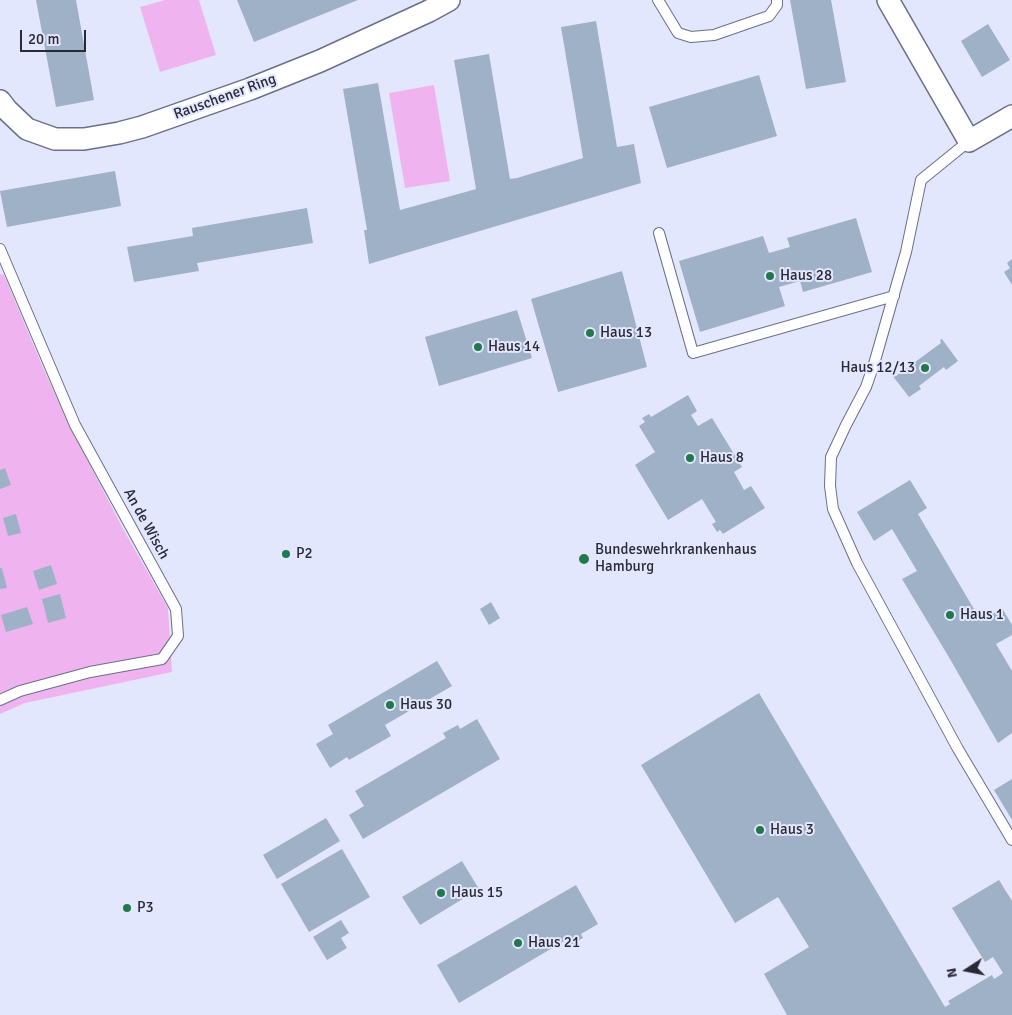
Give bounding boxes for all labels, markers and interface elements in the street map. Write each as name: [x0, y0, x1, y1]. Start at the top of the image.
scale bar: [22, 20, 89, 52]
text: 20 m: [28, 30, 59, 48]
street label: Rauschener Ring: [171, 70, 279, 124]
place label: Haus 28: [780, 267, 832, 285]
marker: Haus 28: [764, 270, 776, 282]
place label: Haus 13: [600, 324, 652, 342]
marker: Haus 13: [584, 327, 596, 339]
place label: Haus 14: [488, 338, 540, 356]
marker: Haus 14: [472, 341, 484, 353]
place label: Haus 12/13: [840, 359, 915, 377]
marker: Haus 12/13: [919, 362, 931, 374]
place label: Haus 8: [700, 449, 744, 467]
marker: Haus 8: [684, 452, 696, 464]
street label: An de Wisch: [119, 486, 173, 562]
place label: Bundeswehrkrankenhaus Hamburg: [595, 541, 756, 576]
place label: P2: [296, 545, 313, 563]
marker: P2: [280, 548, 292, 560]
marker: Bundeswehrkrankenhaus Hamburg: [577, 552, 591, 566]
place label: Haus 1: [960, 606, 1004, 624]
marker: Haus 1: [944, 609, 956, 621]
place label: Haus 30: [400, 696, 452, 714]
marker: Haus 30: [384, 699, 396, 711]
place label: Haus 3: [770, 821, 814, 839]
marker: Haus 3: [754, 824, 766, 836]
place label: Haus 15: [451, 884, 503, 902]
marker: Haus 15: [435, 887, 447, 899]
place label: P3: [137, 899, 154, 917]
marker: P3: [121, 902, 133, 914]
place label: Haus 21: [528, 934, 580, 952]
marker: Haus 21: [512, 937, 524, 949]
north arrow: [942, 945, 992, 995]
text: N: [943, 967, 961, 979]

